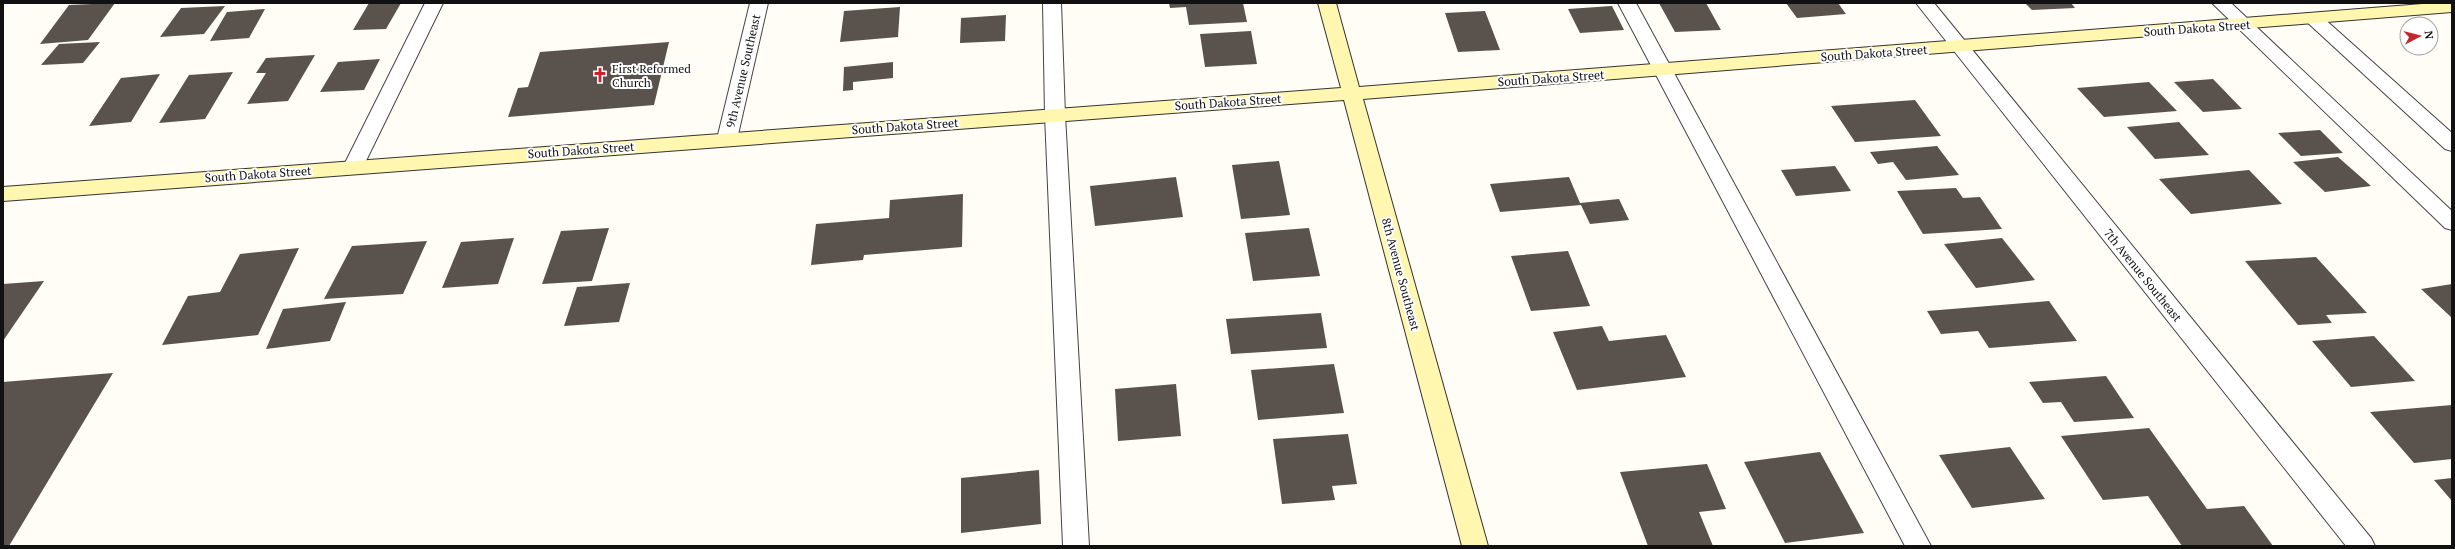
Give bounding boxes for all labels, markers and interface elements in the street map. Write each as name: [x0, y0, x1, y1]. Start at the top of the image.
street label: 9th Avenue Southeast: [723, 12, 763, 129]
north arrow: [2399, 16, 2439, 56]
street label: South Dakota Street: [2143, 17, 2251, 39]
text: N: [2421, 30, 2436, 40]
street label: South Dakota Street: [1820, 42, 1928, 64]
place label: First Reformed Church: [612, 61, 691, 90]
church icon: First Reformed Church: [591, 66, 609, 84]
street label: South Dakota Street: [1497, 67, 1605, 89]
street label: South Dakota Street: [1174, 91, 1282, 113]
street label: South Dakota Street: [851, 115, 959, 137]
street label: South Dakota Street: [527, 139, 635, 161]
street label: South Dakota Street: [204, 163, 312, 185]
street label: 8th Avenue Southeast: [1379, 216, 1423, 332]
street label: 7th Avenue Southeast: [2101, 225, 2186, 325]

